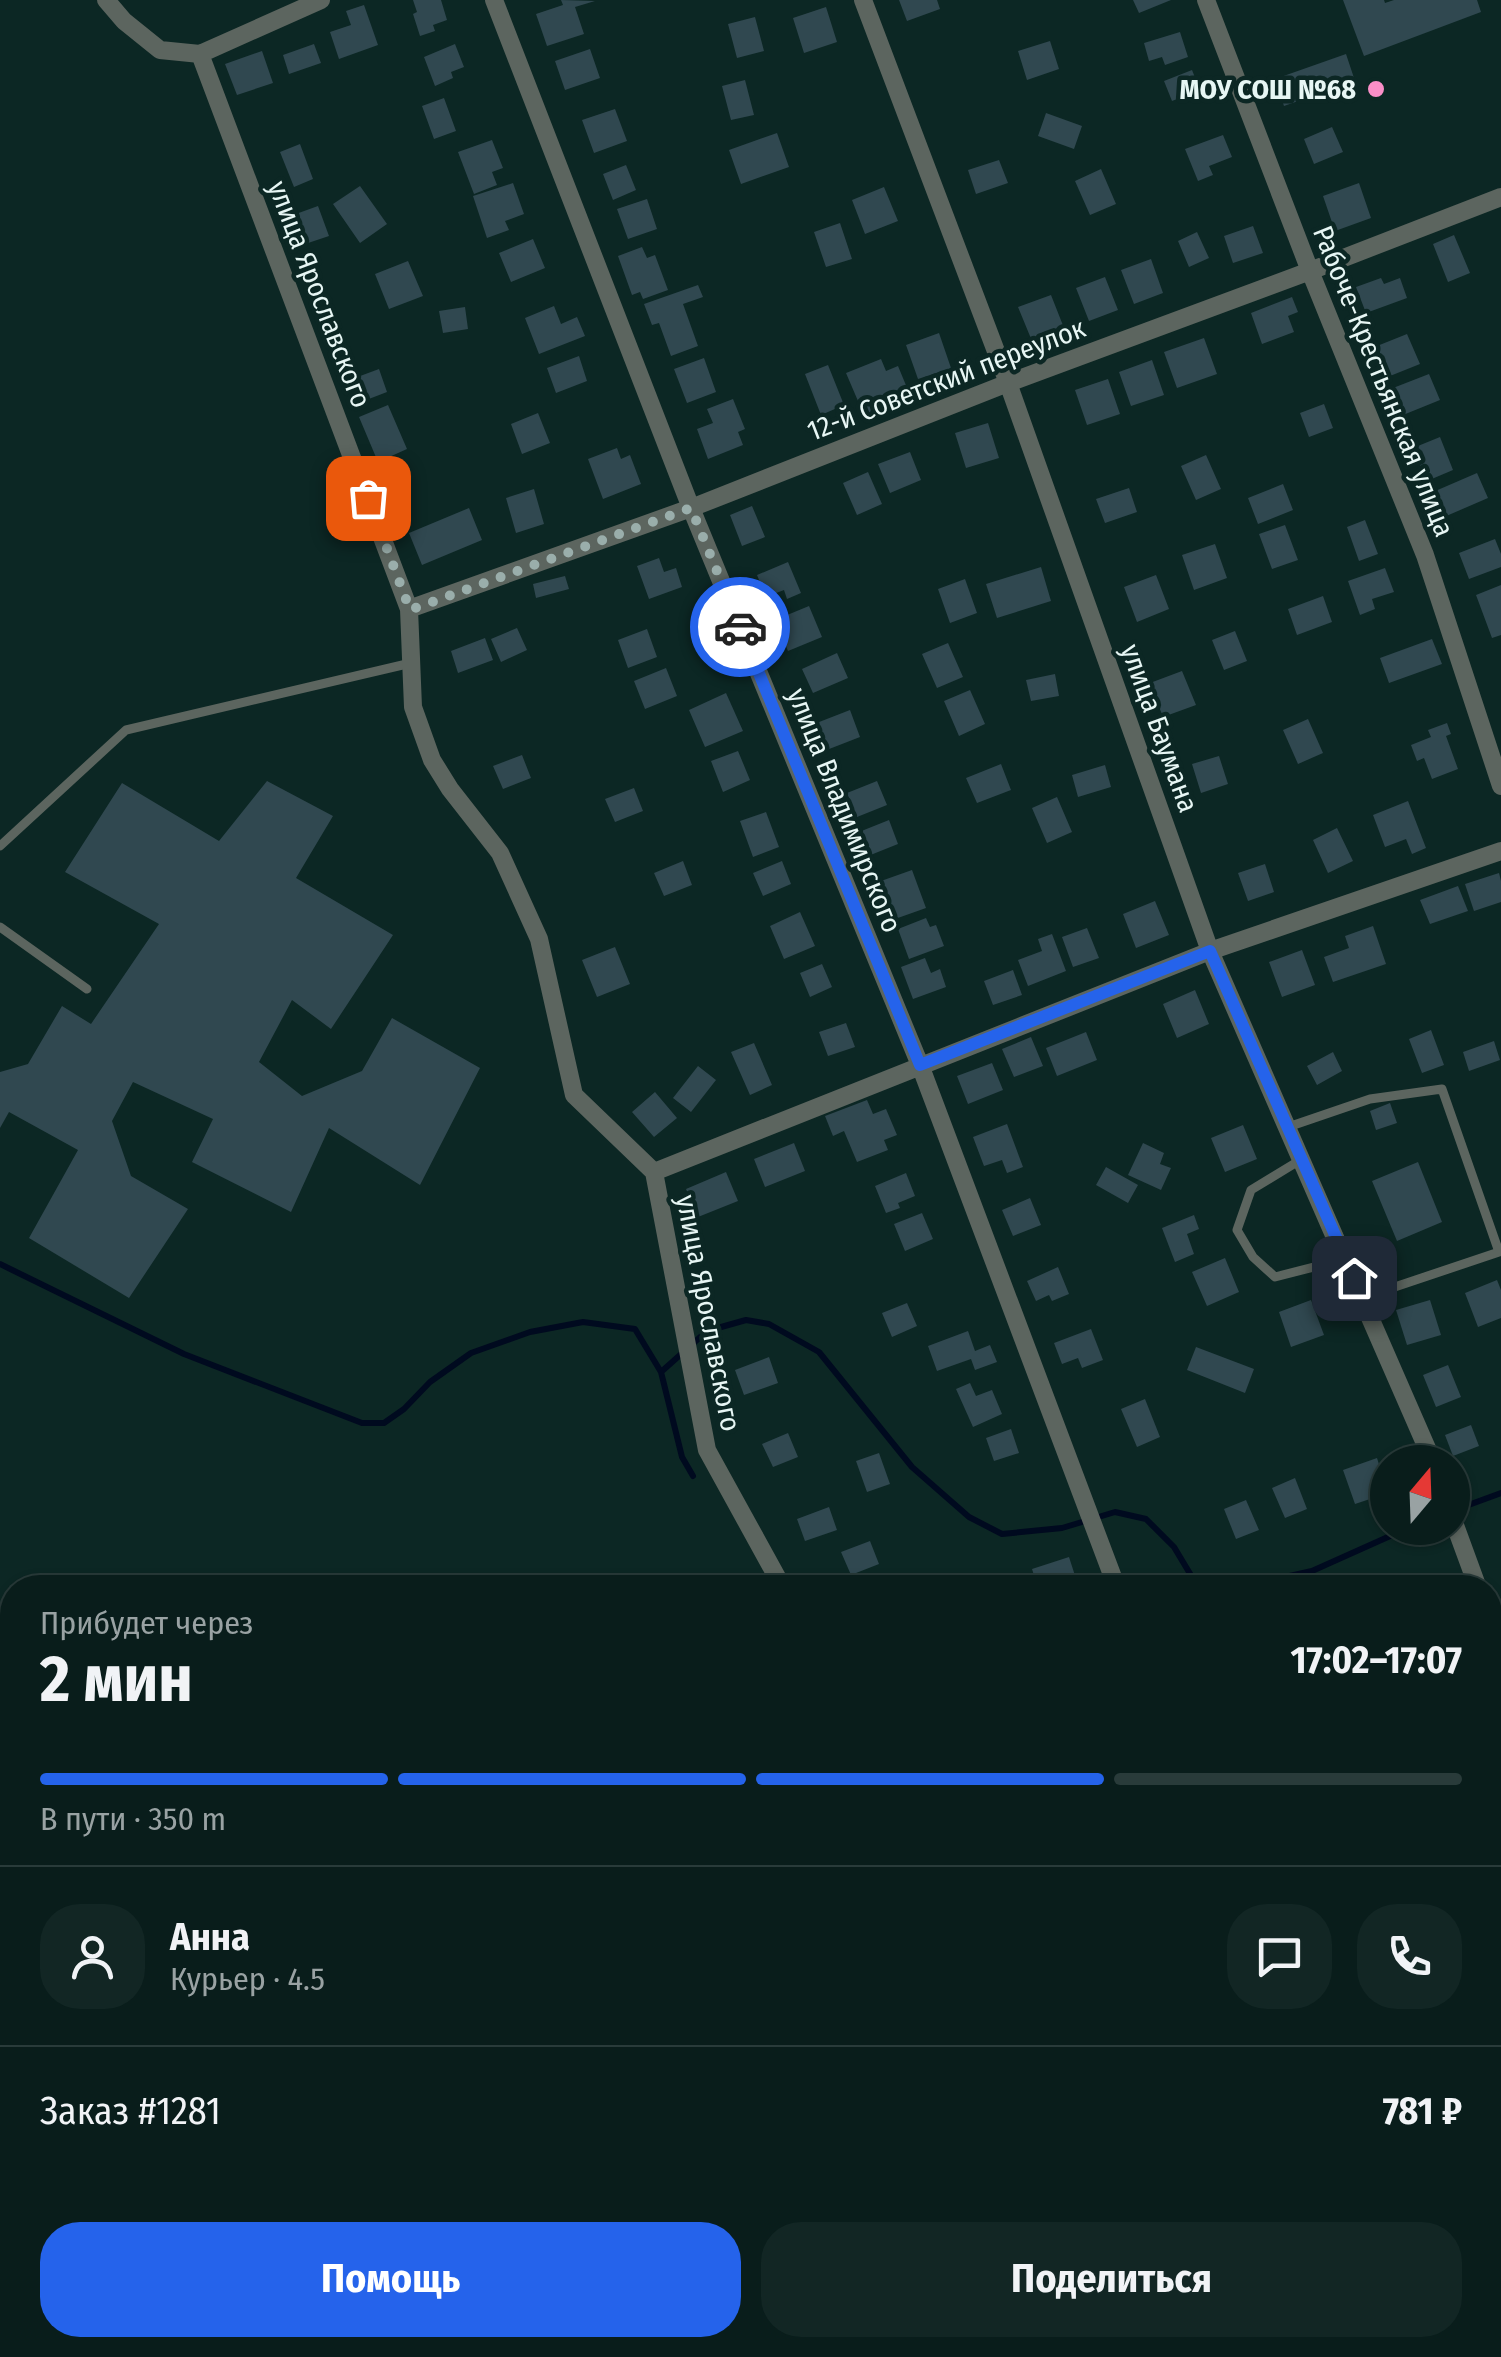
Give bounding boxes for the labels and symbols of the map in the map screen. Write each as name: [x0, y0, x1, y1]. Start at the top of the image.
place label: МОУ СОШ №68: [1180, 73, 1356, 106]
marker: МОУ СОШ №68: [1365, 78, 1387, 100]
street label: улица Ярославского: [261, 176, 378, 412]
street label: Рабоче-Крестьянская улица: [1306, 221, 1461, 541]
street label: 12-й Советский переулок: [803, 311, 1090, 448]
pin: [326, 456, 411, 541]
courier: [690, 577, 790, 677]
street label: улица Баумана: [1114, 640, 1205, 817]
street label: улица Владимирского: [780, 683, 909, 937]
street label: улица Ярославского: [669, 1192, 748, 1434]
pin: [1312, 1236, 1397, 1321]
north arrow: [1370, 1445, 1470, 1545]

